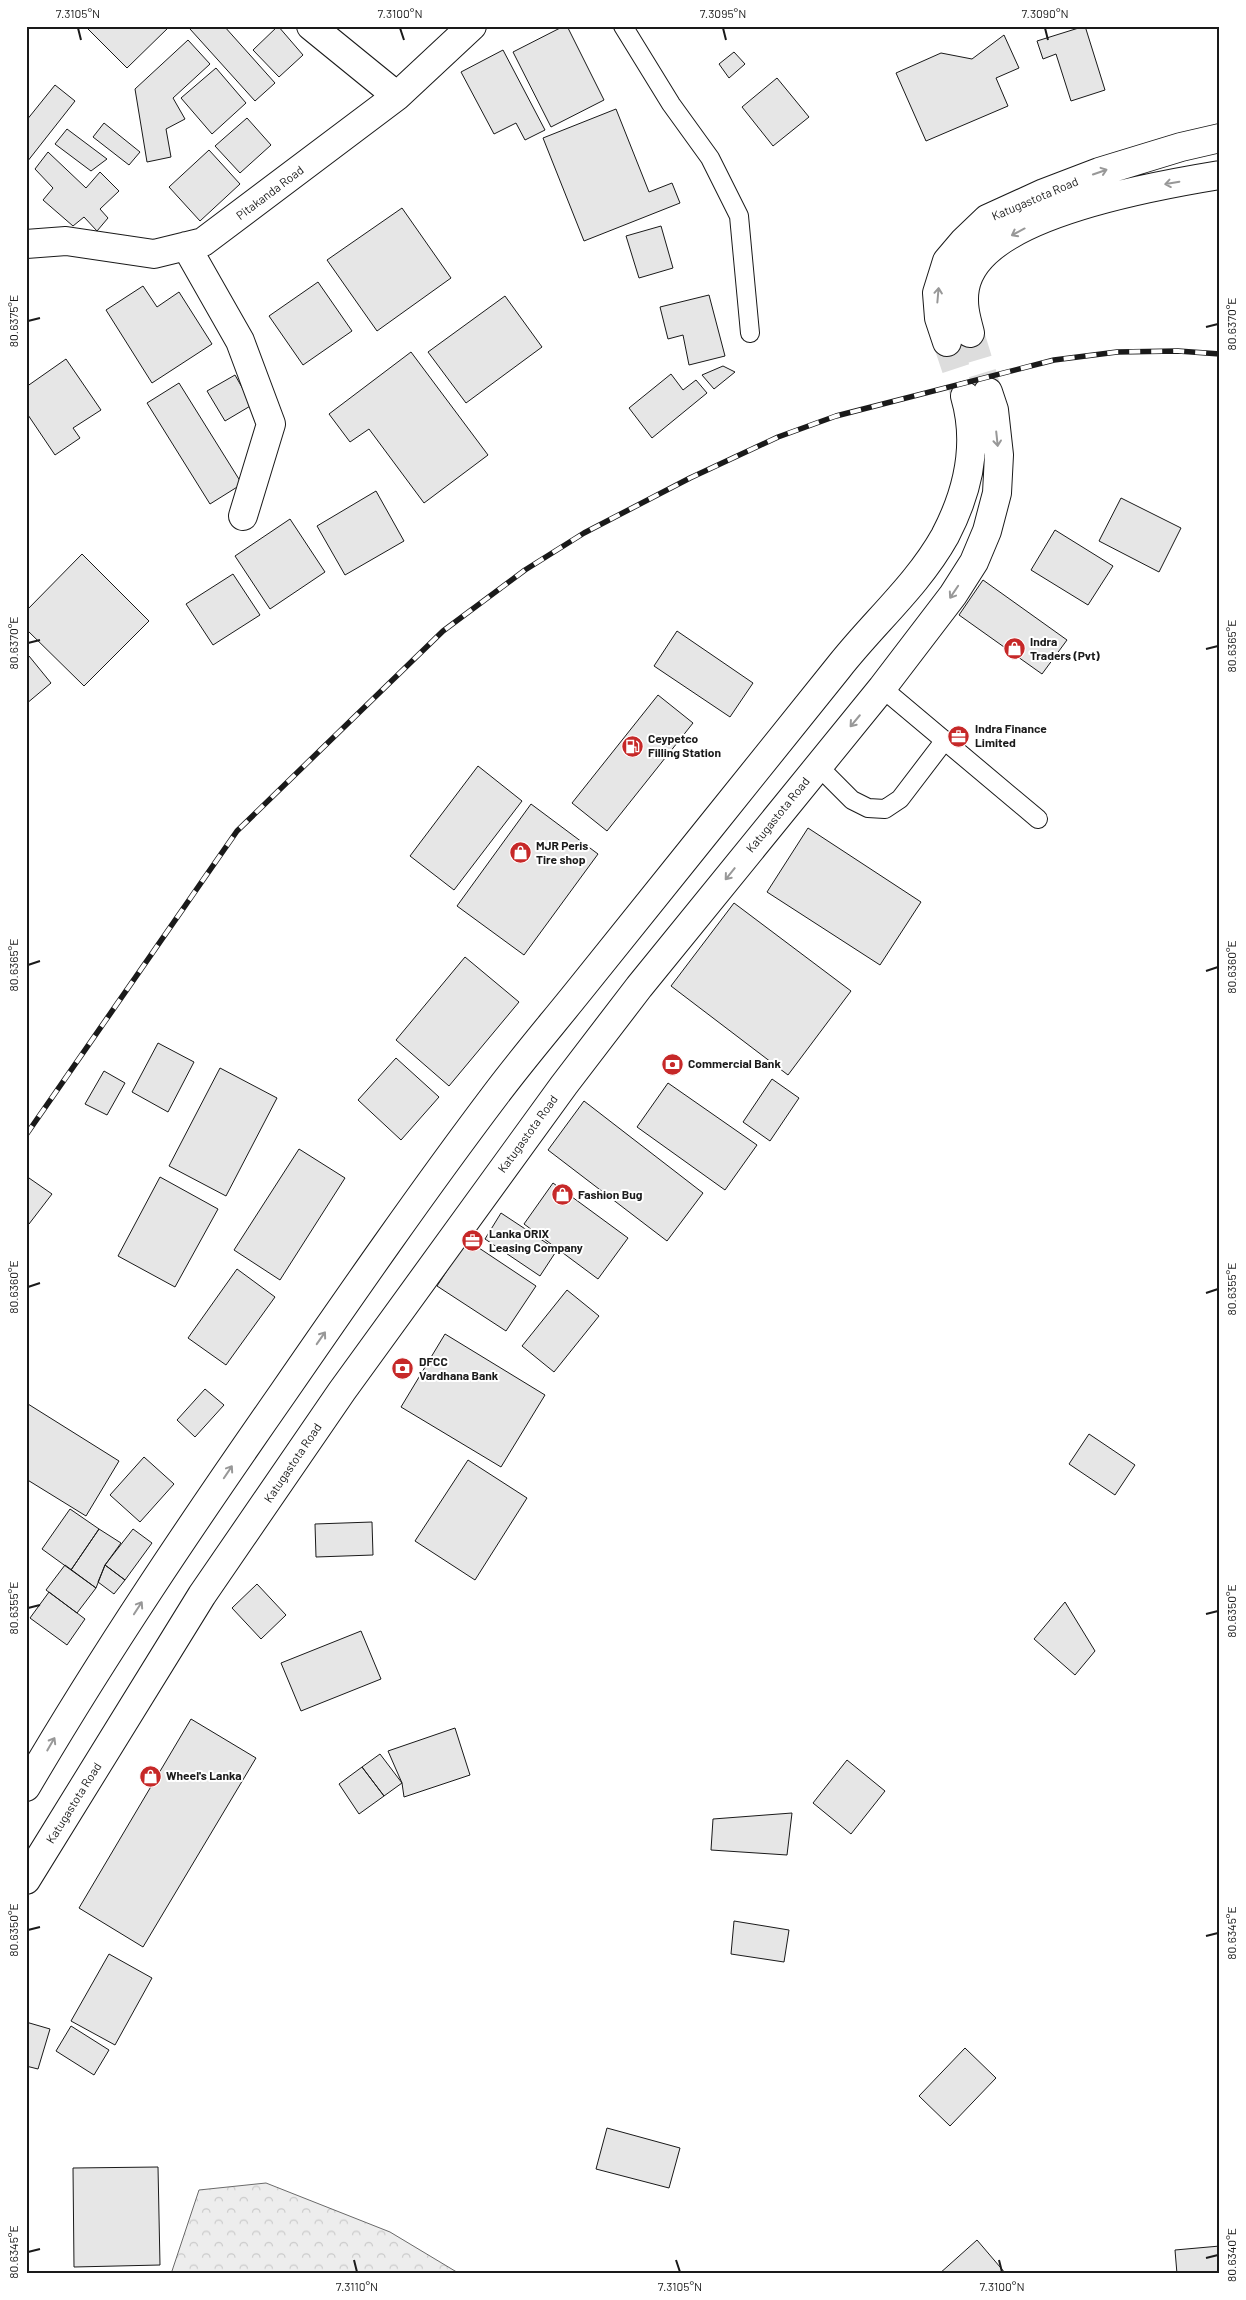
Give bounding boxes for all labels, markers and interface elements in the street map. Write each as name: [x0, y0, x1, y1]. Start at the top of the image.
text: 7.3105°N: [56, 6, 100, 20]
text: 7.3100°N: [377, 6, 423, 20]
text: 7.3095°N: [700, 6, 746, 20]
text: 7.3090°N: [1021, 6, 1069, 20]
street label: Pitakanda Road: [233, 162, 306, 222]
one-way arrow: [1091, 167, 1107, 176]
street label: Katugastota Road: [989, 174, 1080, 223]
one-way arrow: [1164, 178, 1180, 188]
one-way arrow: [1010, 227, 1025, 237]
one-way arrow: [934, 287, 943, 303]
text: 80.6375°E: [6, 295, 20, 347]
text: 80.6370°E: [1224, 297, 1238, 351]
one-way arrow: [993, 431, 1002, 447]
one-way arrow: [949, 585, 959, 599]
text: 80.6370°E: [6, 616, 20, 670]
text: 80.6365°E: [1224, 620, 1238, 672]
place label: Indra Traders (Pvt): [1030, 634, 1101, 662]
shop icon: Indra Traders (Pvt): [1002, 637, 1026, 661]
one-way arrow: [850, 714, 861, 727]
place label: Indra Finance Limited: [975, 721, 1047, 749]
office icon: Indra Finance Limited: [947, 724, 971, 748]
place label: Ceypetco Filling Station: [648, 731, 721, 759]
fuel station icon: Ceypetco Filling Station: [620, 734, 644, 758]
street label: Katugastota Road: [743, 774, 812, 855]
place label: MJR Peris Tire shop: [536, 838, 588, 866]
shop icon: MJR Peris Tire shop: [508, 841, 532, 865]
one-way arrow: [725, 867, 736, 880]
text: 80.6365°E: [6, 939, 20, 991]
text: 80.6360°E: [1224, 940, 1238, 994]
bank icon: Commercial Bank: [660, 1052, 684, 1076]
place label: Commercial Bank: [688, 1056, 781, 1070]
street label: Katugastota Road: [494, 1092, 560, 1175]
shop icon: Fashion Bug: [550, 1183, 574, 1207]
place label: Fashion Bug: [578, 1187, 643, 1201]
place label: Lanka ORIX Leasing Company: [489, 1226, 583, 1254]
office icon: Lanka ORIX Leasing Company: [461, 1229, 485, 1253]
text: 80.6360°E: [6, 1260, 20, 1314]
text: 80.6355°E: [1224, 1263, 1238, 1315]
one-way arrow: [316, 1332, 326, 1346]
place label: DFCC Vardhana Bank: [419, 1354, 499, 1382]
bank icon: DFCC Vardhana Bank: [391, 1357, 415, 1381]
street label: Katugastota Road: [260, 1420, 324, 1505]
one-way arrow: [223, 1465, 233, 1479]
text: 80.6355°E: [6, 1582, 20, 1634]
text: 80.6350°E: [1224, 1584, 1238, 1638]
one-way arrow: [134, 1601, 144, 1615]
one-way arrow: [46, 1737, 56, 1752]
street label: Katugastota Road: [43, 1759, 104, 1845]
shop icon: Wheel's Lanka: [138, 1764, 162, 1788]
place label: Wheel's Lanka: [166, 1768, 241, 1782]
text: 80.6350°E: [6, 1903, 20, 1957]
text: 80.6345°E: [1224, 1906, 1238, 1960]
text: 80.6345°E: [6, 2225, 20, 2279]
text: 80.6340°E: [1224, 2228, 1238, 2282]
text: 7.3110°N: [336, 2279, 378, 2293]
text: 7.3105°N: [658, 2279, 702, 2293]
text: 7.3100°N: [979, 2279, 1025, 2293]

